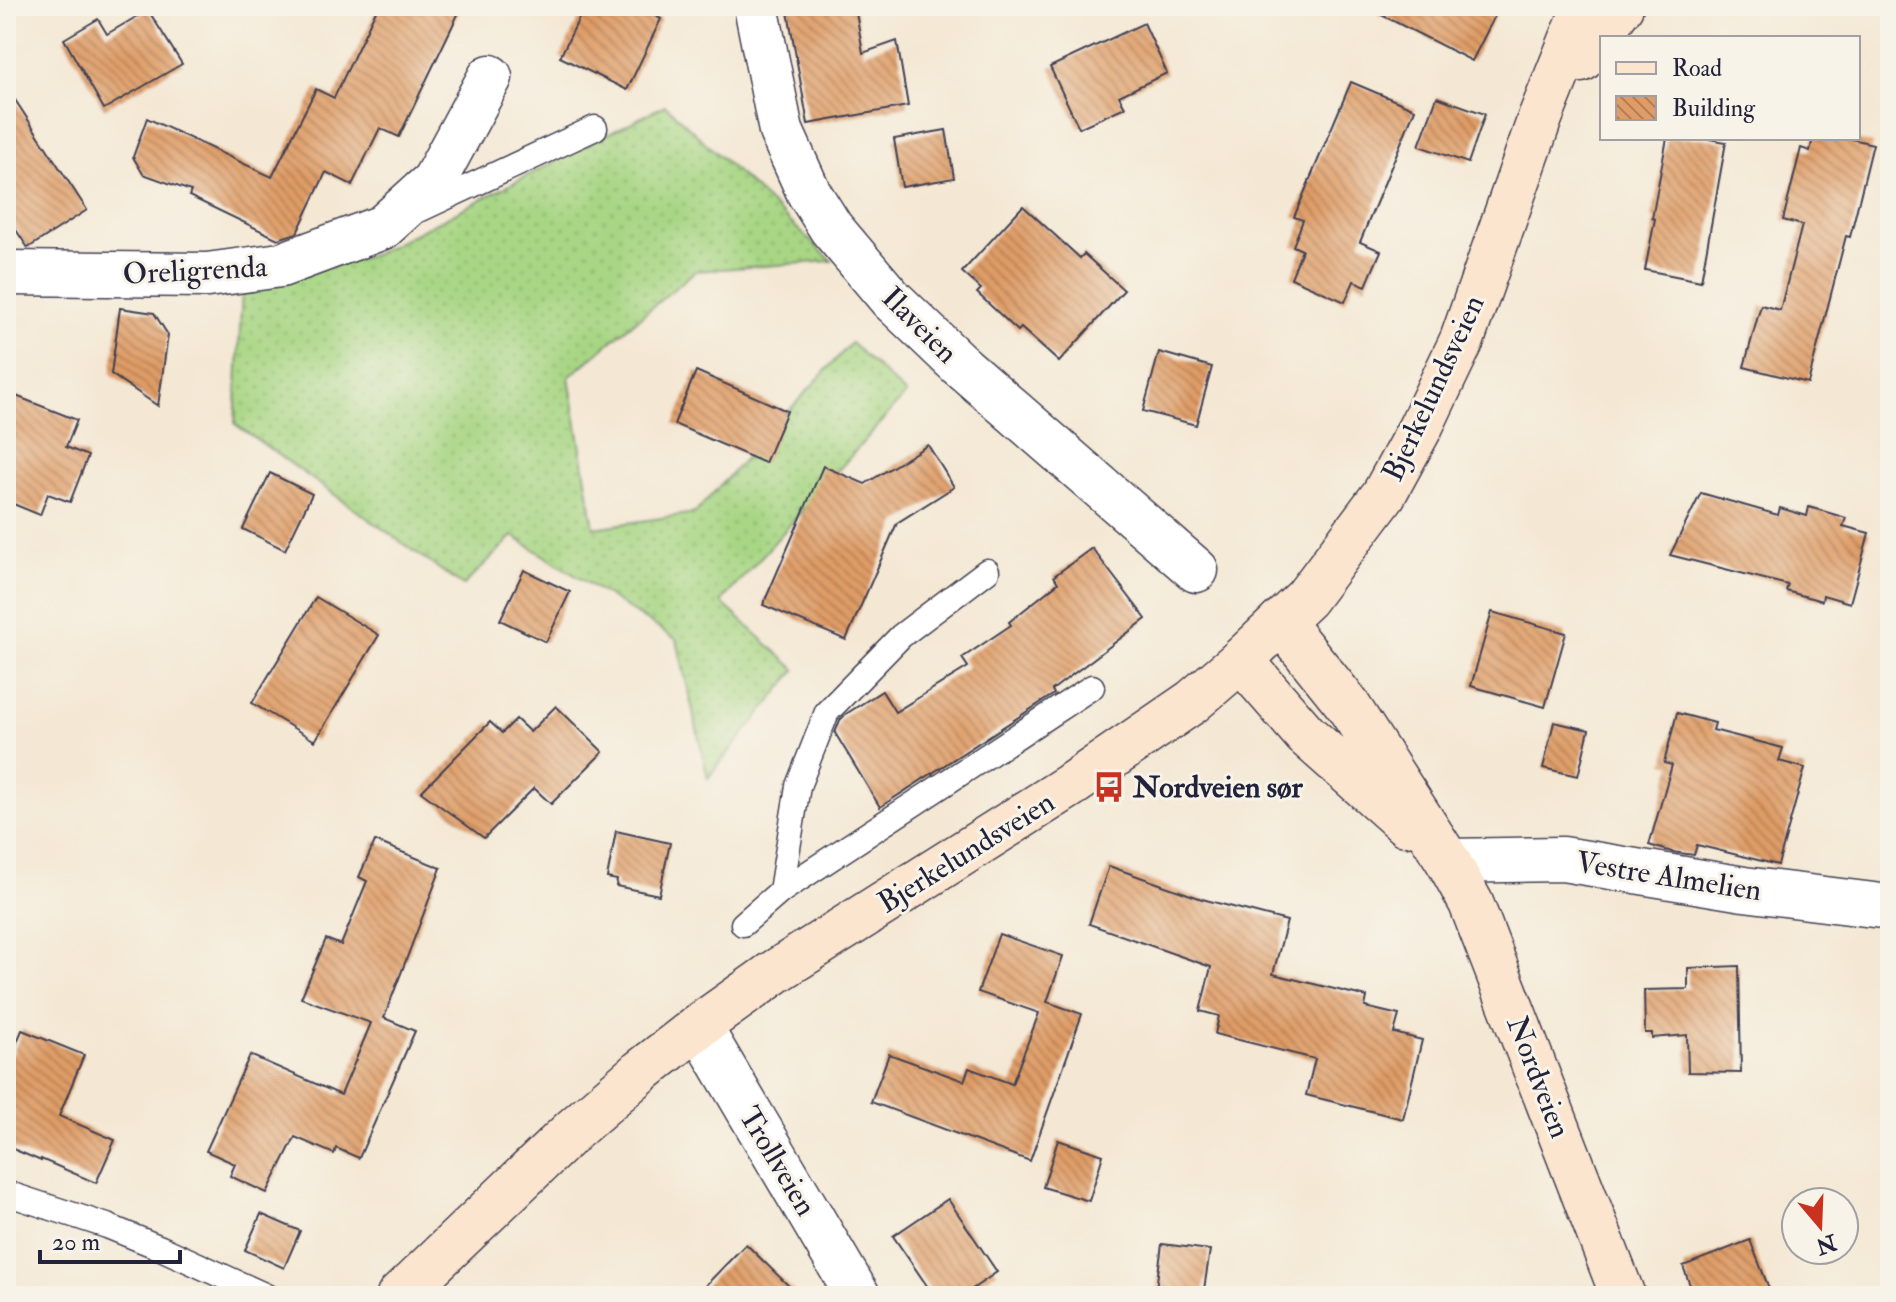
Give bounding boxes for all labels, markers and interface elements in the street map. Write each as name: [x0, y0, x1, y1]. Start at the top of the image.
legend: [1600, 36, 1860, 140]
text: Road: [1672, 53, 1722, 84]
text: Building: [1672, 93, 1756, 124]
street label: Oreligrenda: [122, 248, 269, 293]
street label: Ilaveien: [874, 279, 966, 371]
street label: Bjerkelundsveien: [1374, 289, 1493, 487]
place label: Nordveien sør: [1132, 769, 1303, 806]
bus stop icon: Nordveien sør: [1092, 770, 1126, 804]
street label: Bjerkelundsveien: [871, 783, 1061, 921]
street label: Vestre Almelien: [1574, 844, 1764, 909]
street label: Nordveien: [1498, 1011, 1579, 1143]
street label: Trollveien: [731, 1100, 825, 1223]
north arrow: [1780, 1186, 1860, 1266]
scale bar: [40, 1214, 180, 1264]
text: 20 m: [52, 1227, 101, 1258]
text: N: [1812, 1227, 1841, 1261]

